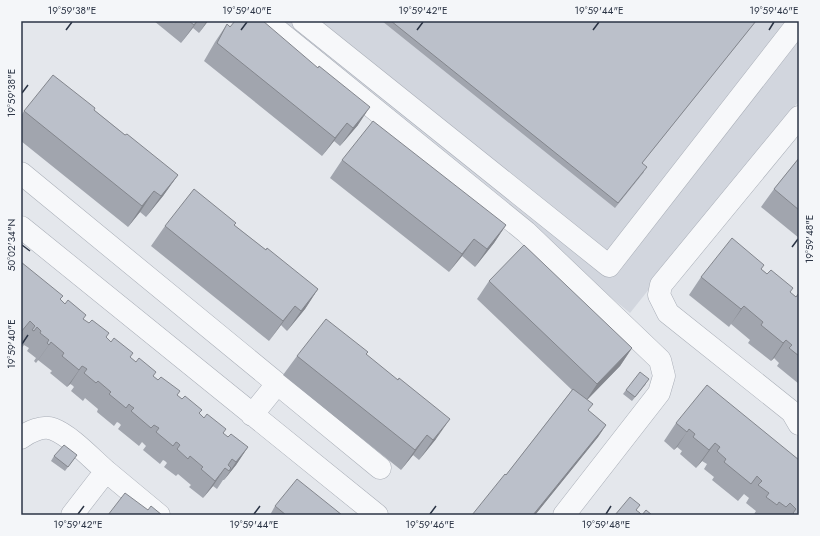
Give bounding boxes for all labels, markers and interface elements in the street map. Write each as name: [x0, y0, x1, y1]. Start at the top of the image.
text: 19°59'38"E: [48, 3, 96, 18]
text: 19°59'40"E: [222, 3, 272, 18]
text: 19°59'42"E: [399, 3, 447, 18]
text: 19°59'44"E: [574, 3, 624, 18]
text: 19°59'46"E: [749, 3, 799, 18]
text: 19°59'38"E: [4, 69, 19, 117]
text: 19°59'48"E: [802, 215, 817, 263]
text: 50°02'34"N: [4, 219, 19, 271]
text: 19°59'40"E: [4, 319, 19, 369]
text: 19°59'42"E: [54, 517, 102, 532]
text: 19°59'44"E: [229, 517, 279, 532]
text: 19°59'46"E: [405, 517, 455, 532]
text: 19°59'48"E: [582, 517, 630, 532]

